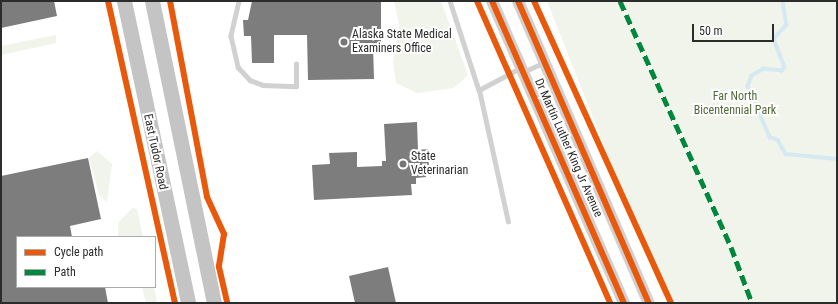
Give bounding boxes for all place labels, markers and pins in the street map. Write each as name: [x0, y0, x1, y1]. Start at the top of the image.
place label: Alaska State Medical Examiners Office: [352, 28, 452, 56]
marker: Alaska State Medical Examiners Office: [339, 37, 349, 47]
place label: State Veterinarian: [411, 150, 468, 178]
marker: State Veterinarian: [398, 159, 408, 169]

